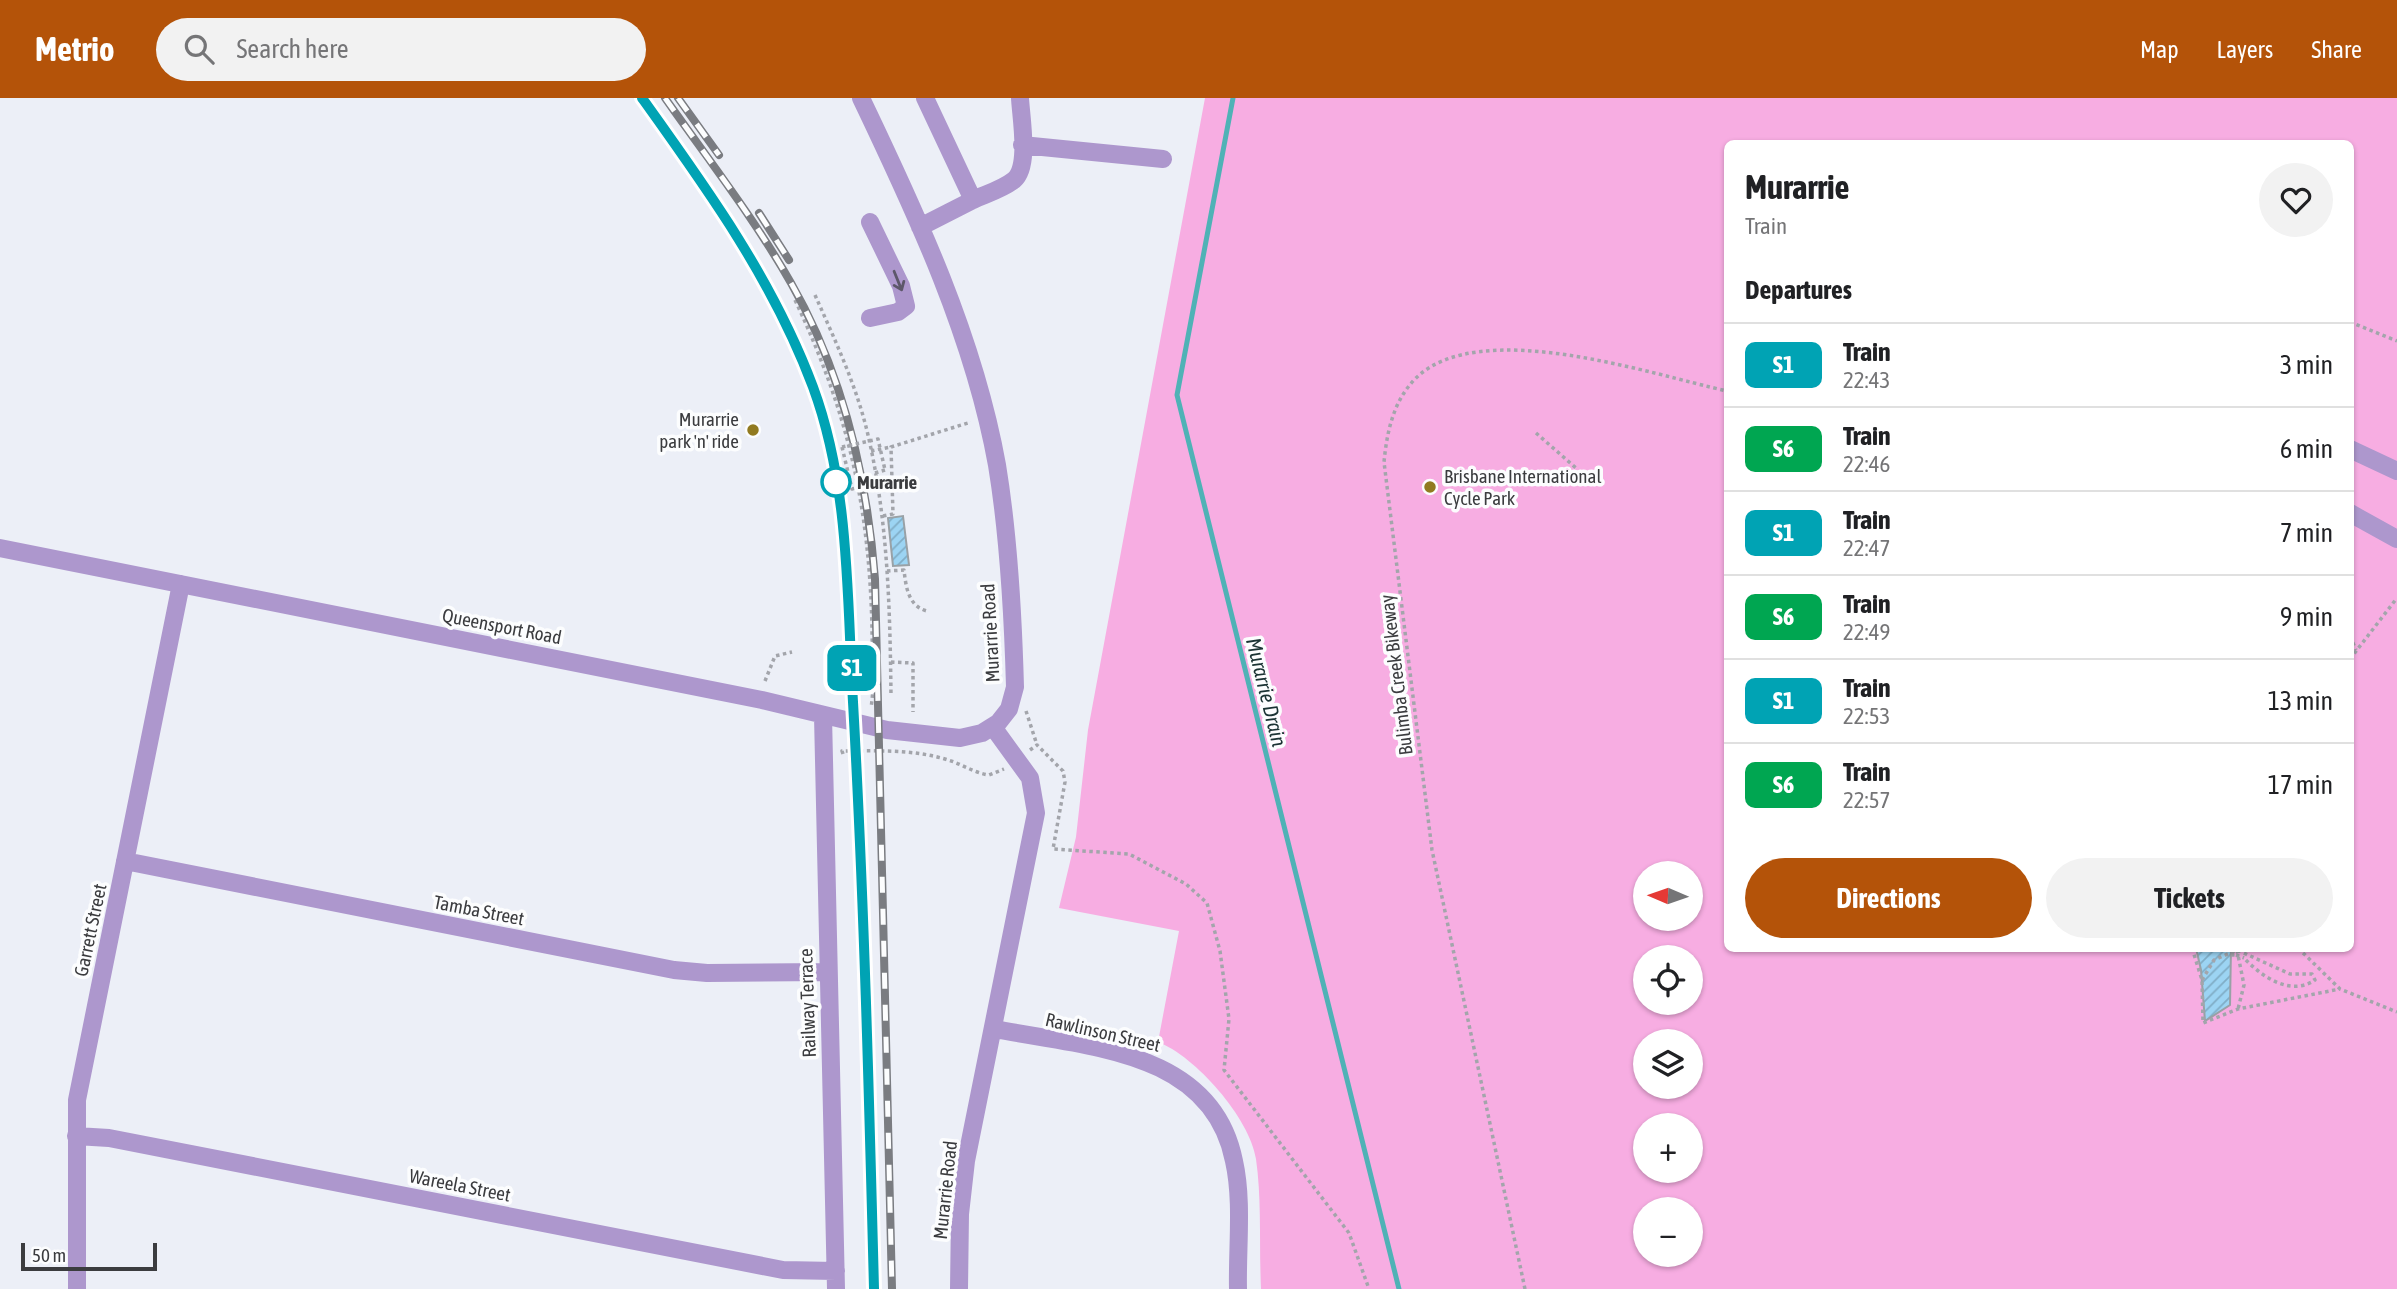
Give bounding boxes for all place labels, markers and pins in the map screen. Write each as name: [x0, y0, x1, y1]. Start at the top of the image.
place label: Murarrie park 'n' ride: [659, 408, 739, 452]
marker: Murarrie park 'n' ride: [745, 422, 761, 438]
place label: Brisbane International Cycle Park: [1444, 465, 1601, 509]
marker: Murarrie: [821, 467, 851, 497]
place label: Murarrie: [857, 471, 918, 493]
marker: Brisbane International Cycle Park: [1422, 479, 1438, 495]

